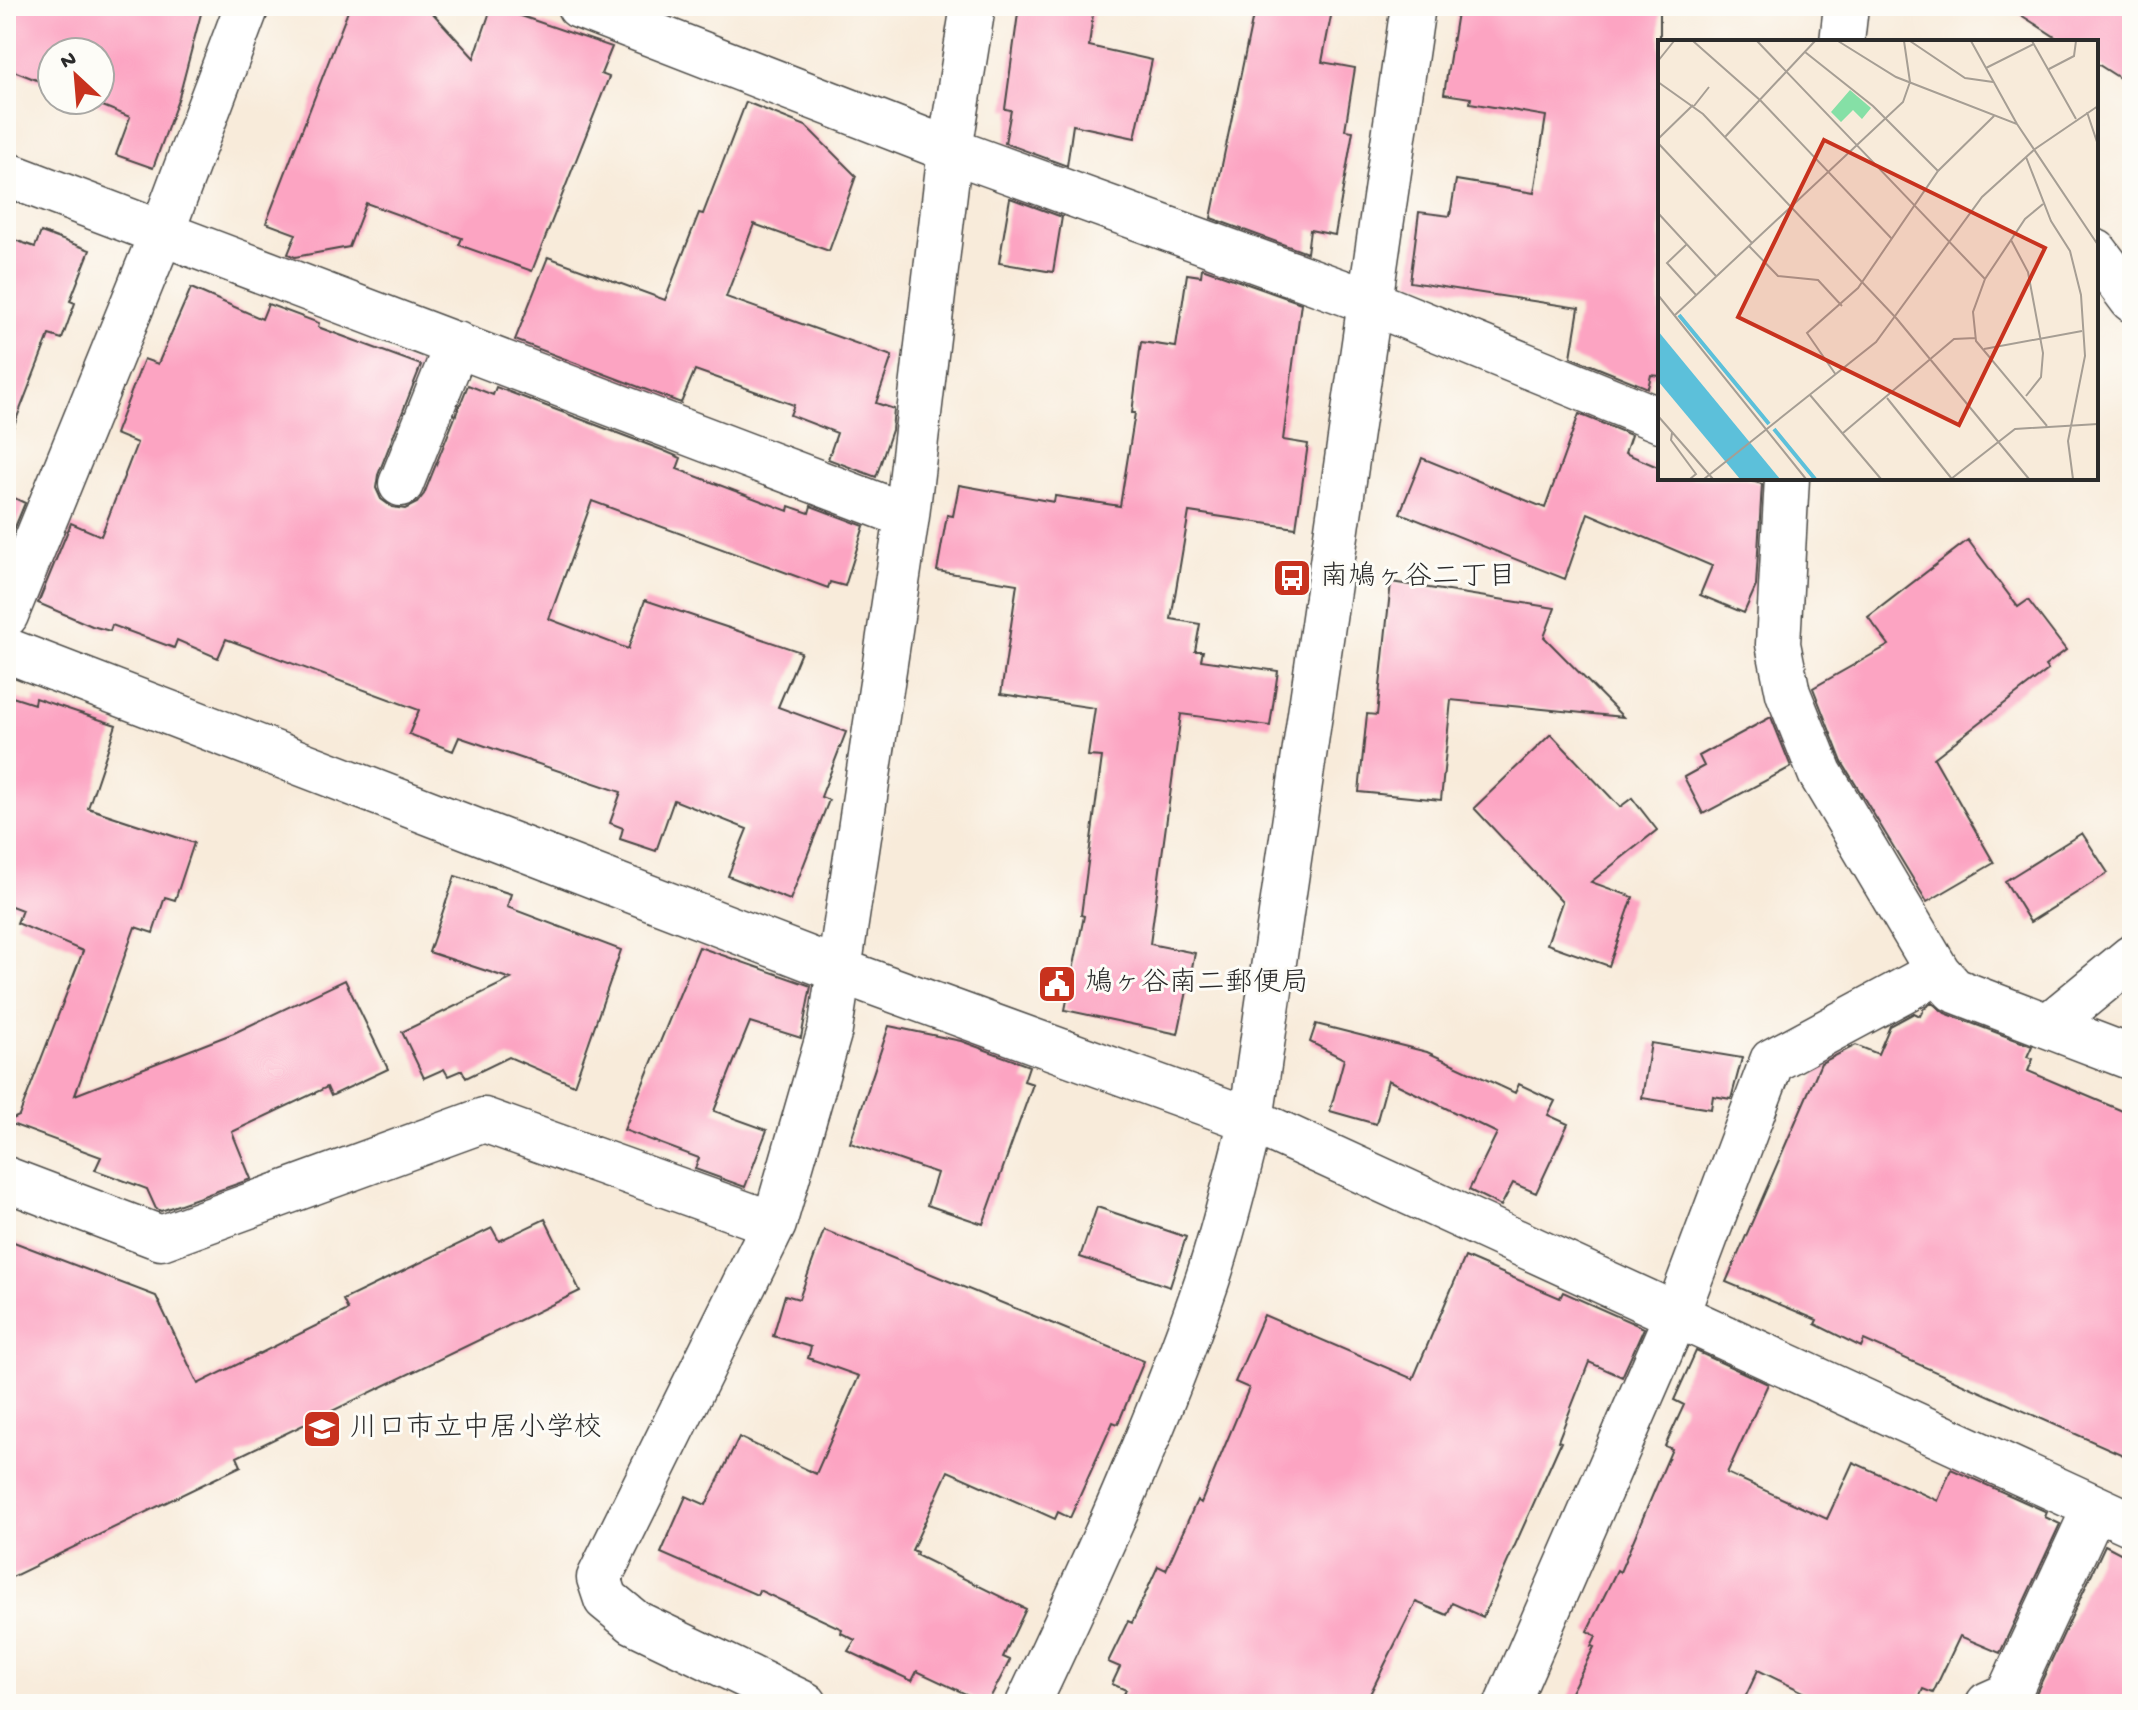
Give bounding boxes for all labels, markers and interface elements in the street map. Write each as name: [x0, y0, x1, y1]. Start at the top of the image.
north arrow: [36, 36, 116, 116]
inset map: [1658, 40, 2098, 480]
text: N: [57, 47, 81, 76]
bus stop icon: 南鳩ヶ谷二丁目: [1271, 557, 1313, 599]
place label: 南鳩ヶ谷二丁目: [1320, 560, 1516, 595]
public building icon: 鳩ヶ谷南二郵便局: [1036, 963, 1078, 1005]
place label: 鳩ヶ谷南二郵便局: [1085, 966, 1309, 1001]
school or university icon: 川口市立中居小学校: [301, 1408, 343, 1450]
place label: 川口市立中居小学校: [350, 1412, 602, 1446]

